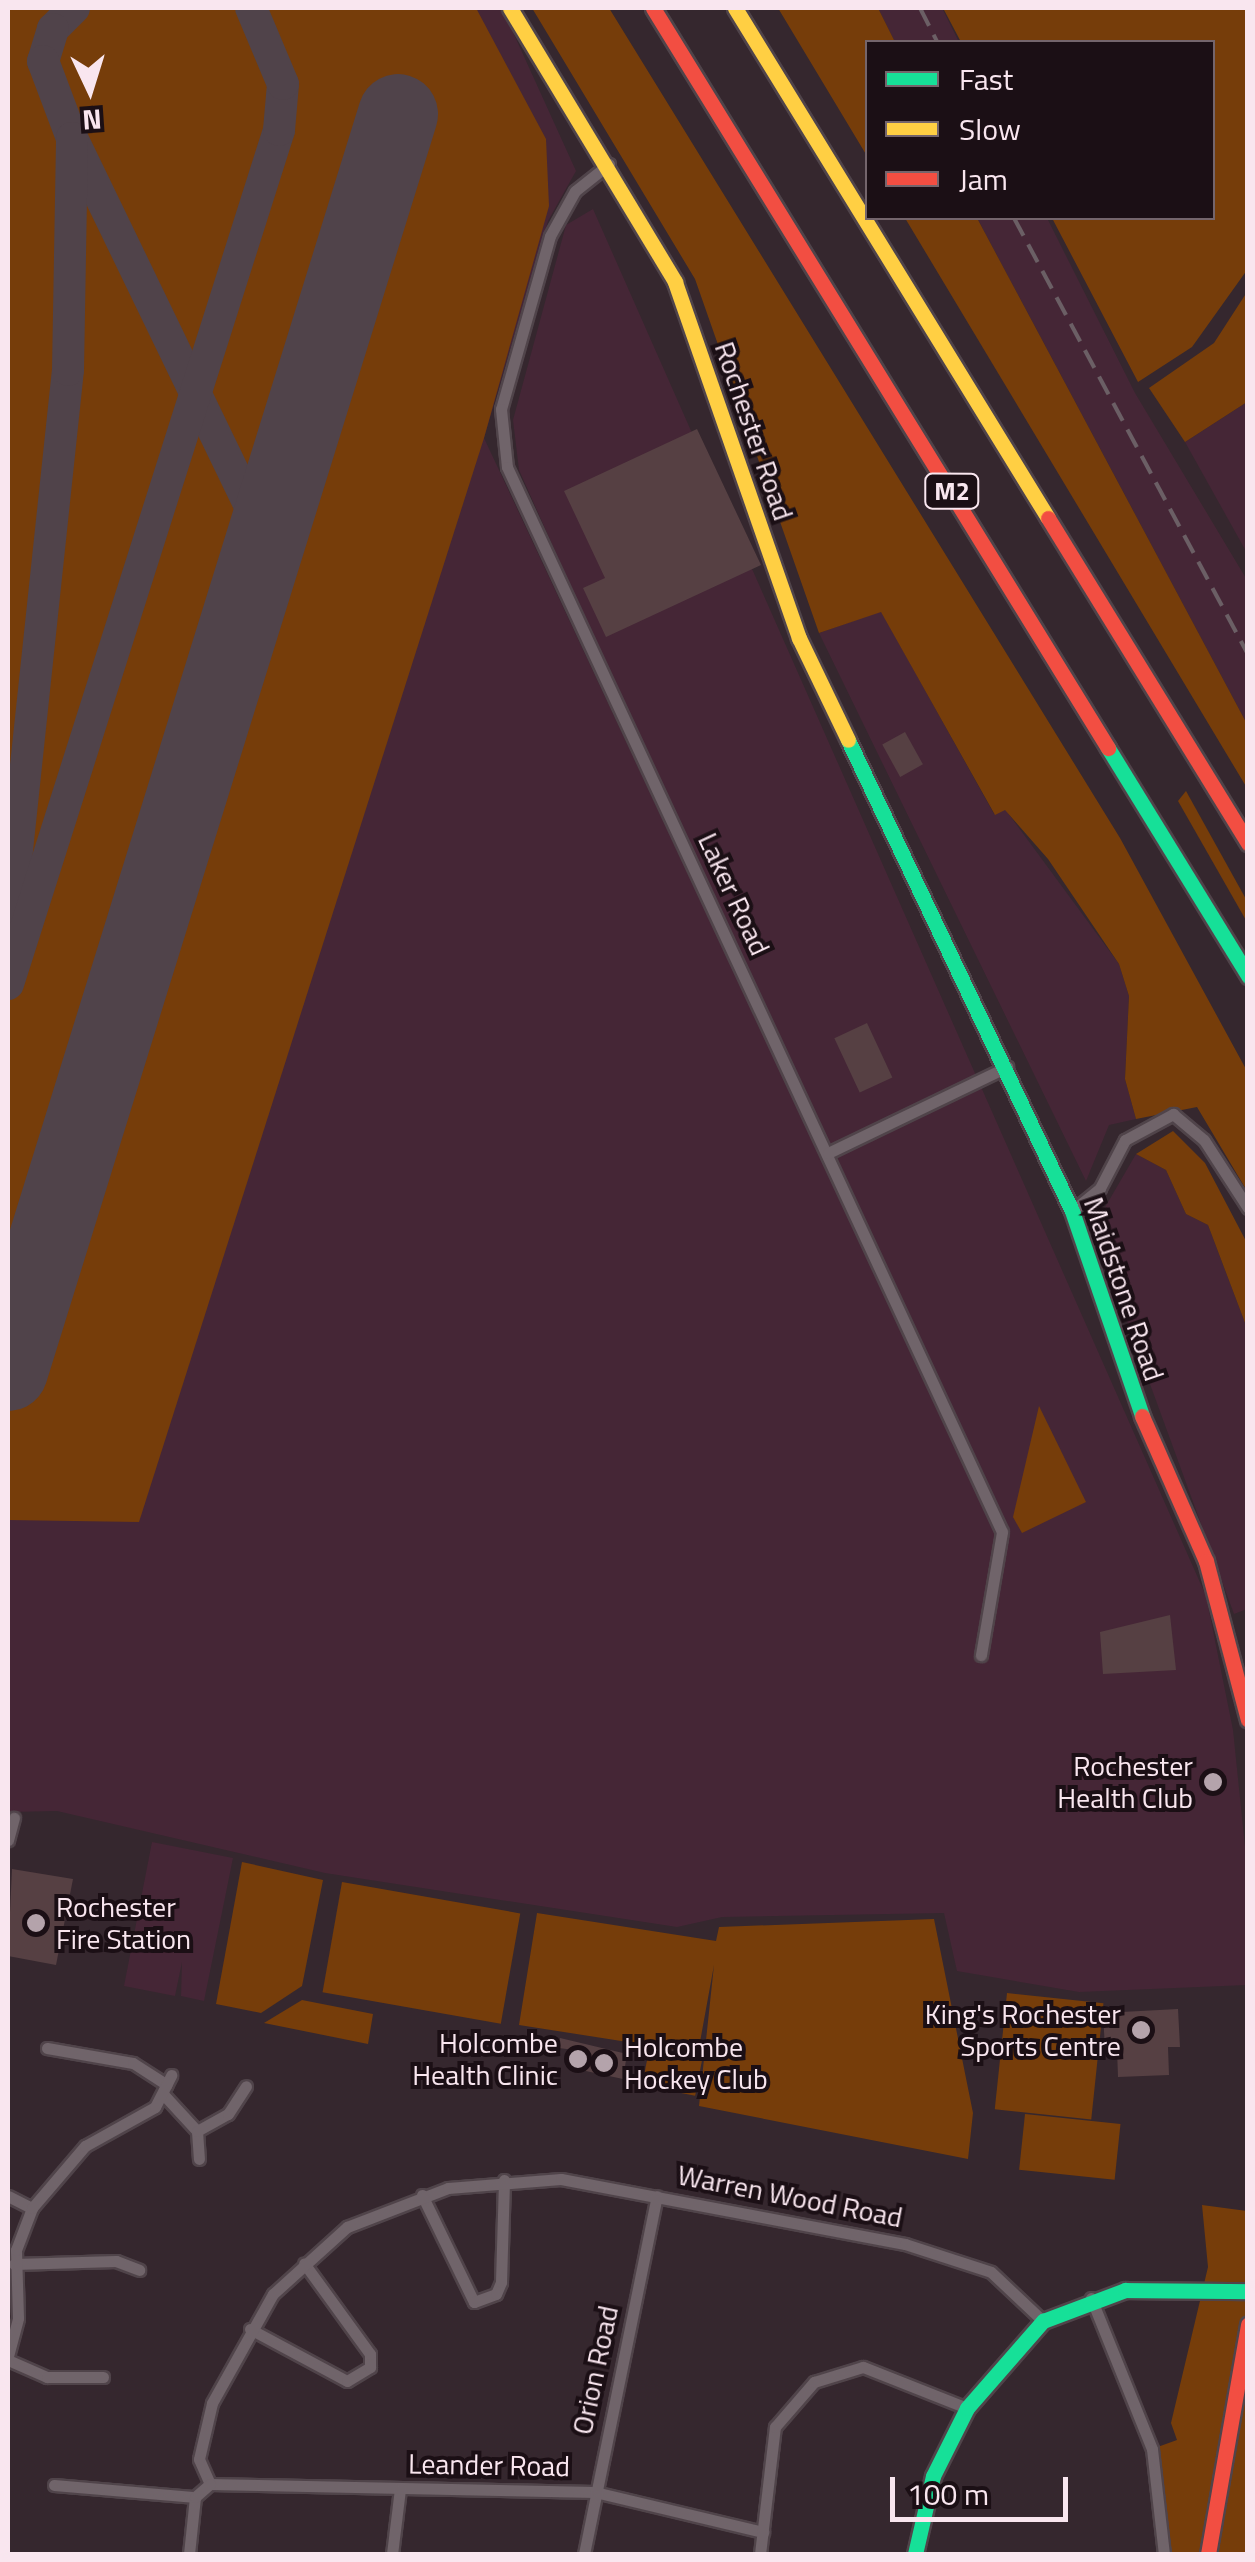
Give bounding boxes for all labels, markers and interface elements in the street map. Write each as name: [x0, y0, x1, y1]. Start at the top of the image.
north arrow: [40, 40, 140, 140]
legend: [865, 40, 1215, 220]
text: Fast: [959, 56, 1013, 102]
text: N: [81, 98, 103, 143]
text: Slow: [959, 106, 1021, 152]
text: Jam: [959, 156, 1008, 202]
street label: Rochester Road: [708, 337, 800, 525]
road number: M2: [922, 471, 982, 511]
street label: Laker Road: [691, 827, 777, 961]
street label: Maidstone Road: [1077, 1193, 1171, 1385]
place label: Rochester Health Club: [1057, 1749, 1193, 1815]
marker: Rochester Health Club: [1202, 1771, 1224, 1793]
place label: Rochester Fire Station: [56, 1890, 191, 1956]
marker: Rochester Fire Station: [25, 1912, 47, 1934]
place label: King's Rochester Sports Centre: [925, 1997, 1121, 2063]
marker: King's Rochester Sports Centre: [1130, 2019, 1152, 2041]
place label: Holcombe Health Clinic: [412, 2026, 558, 2092]
place label: Holcombe Hockey Club: [624, 2030, 768, 2096]
marker: Holcombe Health Clinic: [567, 2048, 589, 2070]
marker: Holcombe Hockey Club: [593, 2052, 615, 2074]
street label: Warren Wood Road: [675, 2158, 905, 2234]
street label: Orion Road: [565, 2302, 625, 2438]
street label: Leander Road: [408, 2447, 570, 2483]
scale bar: [895, 2457, 1072, 2519]
text: 100 m: [907, 2471, 989, 2517]

